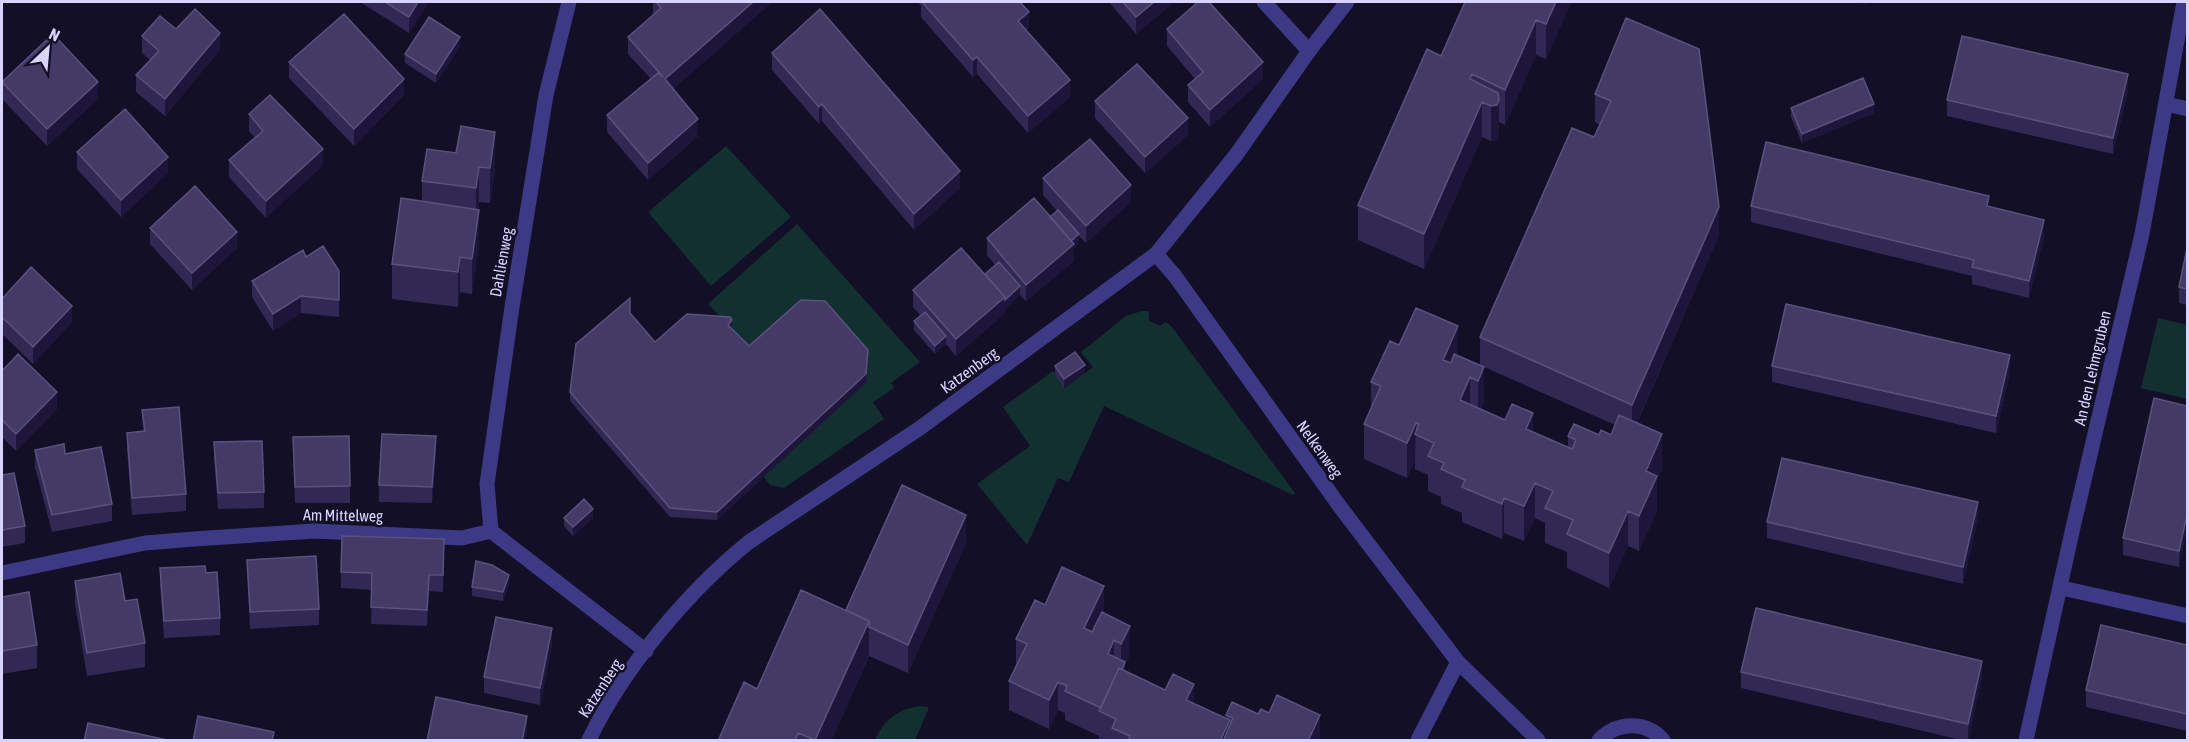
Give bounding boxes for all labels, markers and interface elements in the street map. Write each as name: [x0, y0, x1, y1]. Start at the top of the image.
north arrow: [18, 18, 78, 78]
text: N: [46, 24, 63, 45]
street label: Dahlienweg: [486, 226, 517, 299]
street label: An den Lehmgruben: [2070, 309, 2115, 427]
street label: Katzenberg: [937, 343, 1002, 398]
street label: Nelkenweg: [1292, 417, 1347, 482]
street label: Am Mittelweg: [303, 505, 383, 526]
street label: Katzenberg: [574, 655, 626, 721]

